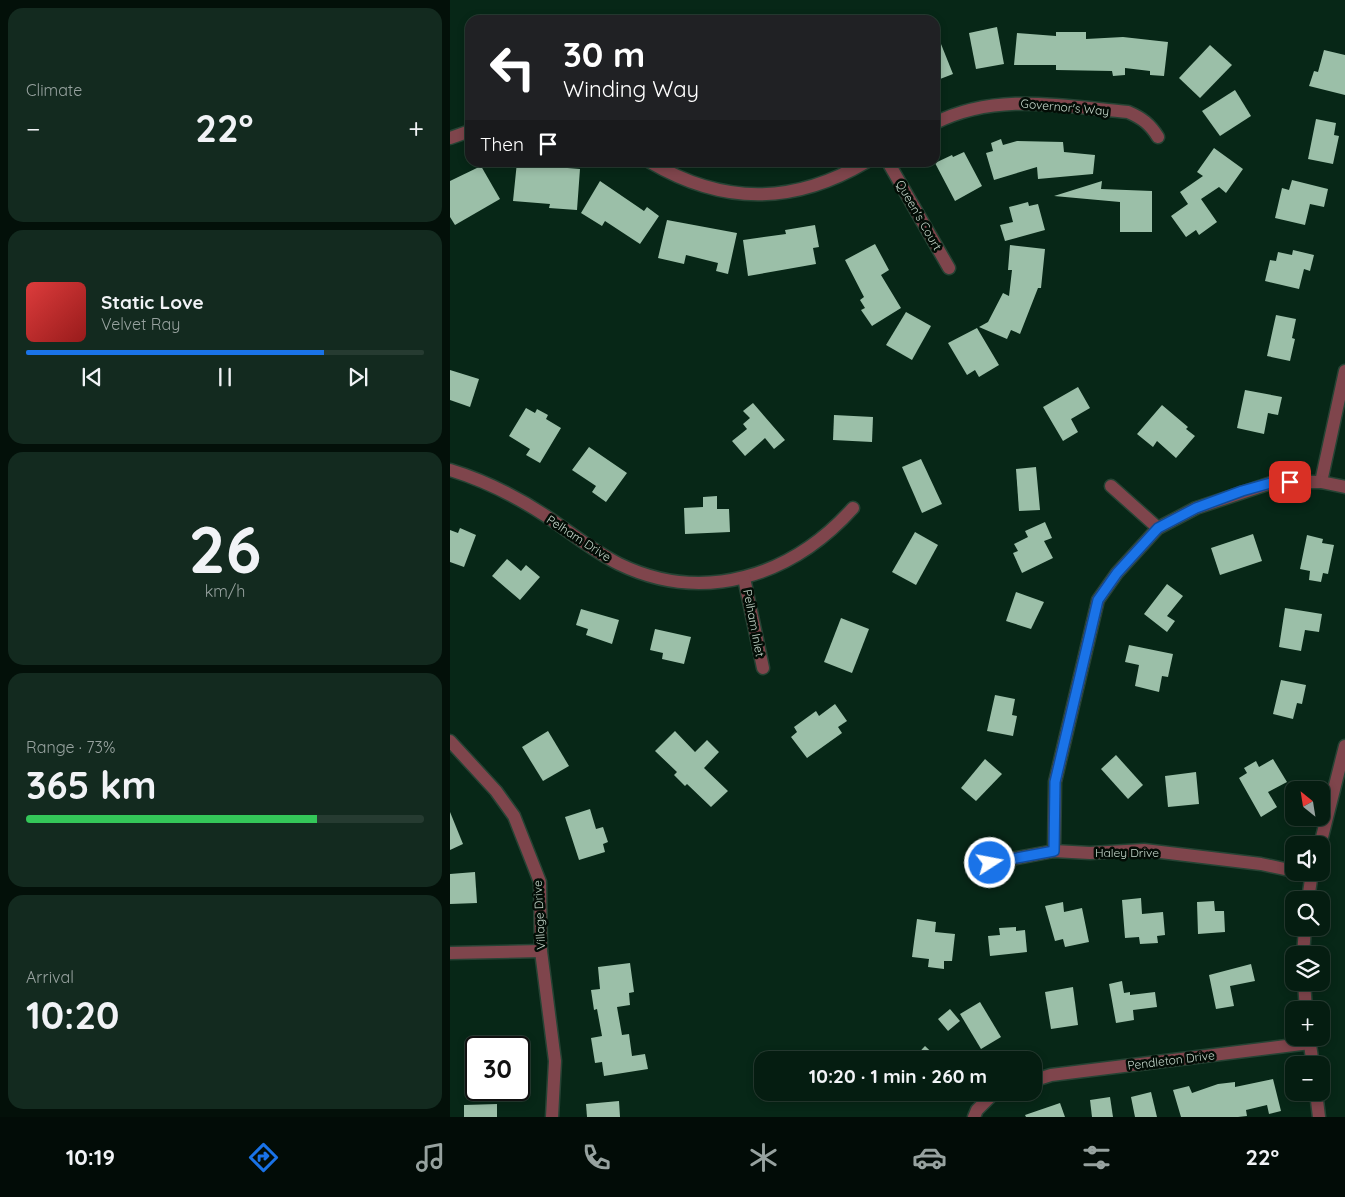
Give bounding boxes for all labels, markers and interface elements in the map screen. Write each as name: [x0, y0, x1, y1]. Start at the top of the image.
text: 30 m: [563, 32, 645, 76]
icon: left: [480, 35, 545, 100]
text: Winding Way: [563, 75, 699, 103]
text: Climate: [26, 80, 82, 100]
street label: Governor's Way: [1020, 96, 1110, 118]
text: 22°: [195, 104, 253, 152]
text: −: [26, 111, 41, 146]
text: +: [408, 111, 424, 146]
icon: arrive: [534, 130, 562, 158]
text: Then: [480, 132, 524, 156]
street label: Queen's Court: [893, 177, 945, 253]
text: Static Love: [101, 290, 204, 314]
text: Velvet Ray: [101, 314, 180, 334]
icon: previous: [78, 363, 106, 391]
icon: pause: [211, 363, 239, 391]
icon: next: [344, 363, 372, 391]
pin: [1269, 461, 1311, 503]
icon: arrive: [1276, 468, 1304, 496]
text: 26: [189, 508, 261, 589]
street label: Pelham Drive: [544, 512, 614, 564]
text: km/h: [205, 581, 245, 601]
street label: Pelham Inlet: [740, 588, 768, 658]
text: Range · 73%: [26, 737, 115, 757]
text: 365 km: [26, 761, 157, 809]
north arrow: [1285, 781, 1330, 826]
map controls: [1285, 781, 1330, 1101]
position arrow: [963, 836, 1015, 888]
button: sound: [1285, 836, 1330, 881]
street label: Haley Drive: [1095, 845, 1159, 860]
street label: Village Drive: [530, 880, 548, 950]
button: search: [1285, 891, 1330, 936]
button: layers: [1285, 946, 1330, 991]
text: Arrival: [26, 967, 74, 987]
text: 10:20: [26, 991, 119, 1039]
button: +: [1285, 1001, 1330, 1046]
speed limit sign: 30: [465, 1036, 530, 1101]
street label: Pendleton Drive: [1127, 1047, 1216, 1073]
button: −: [1285, 1056, 1330, 1101]
text: 10:20 · 1 min · 260 m: [809, 1064, 987, 1088]
icon: directions: [246, 1140, 281, 1175]
icon: music: [413, 1140, 448, 1175]
icon: phone: [579, 1140, 614, 1175]
icon: climate: [746, 1140, 781, 1175]
icon: car: [912, 1140, 947, 1175]
icon: filters: [1079, 1140, 1114, 1175]
text: 10:19: [66, 1143, 115, 1171]
text: 22°: [1246, 1143, 1279, 1171]

